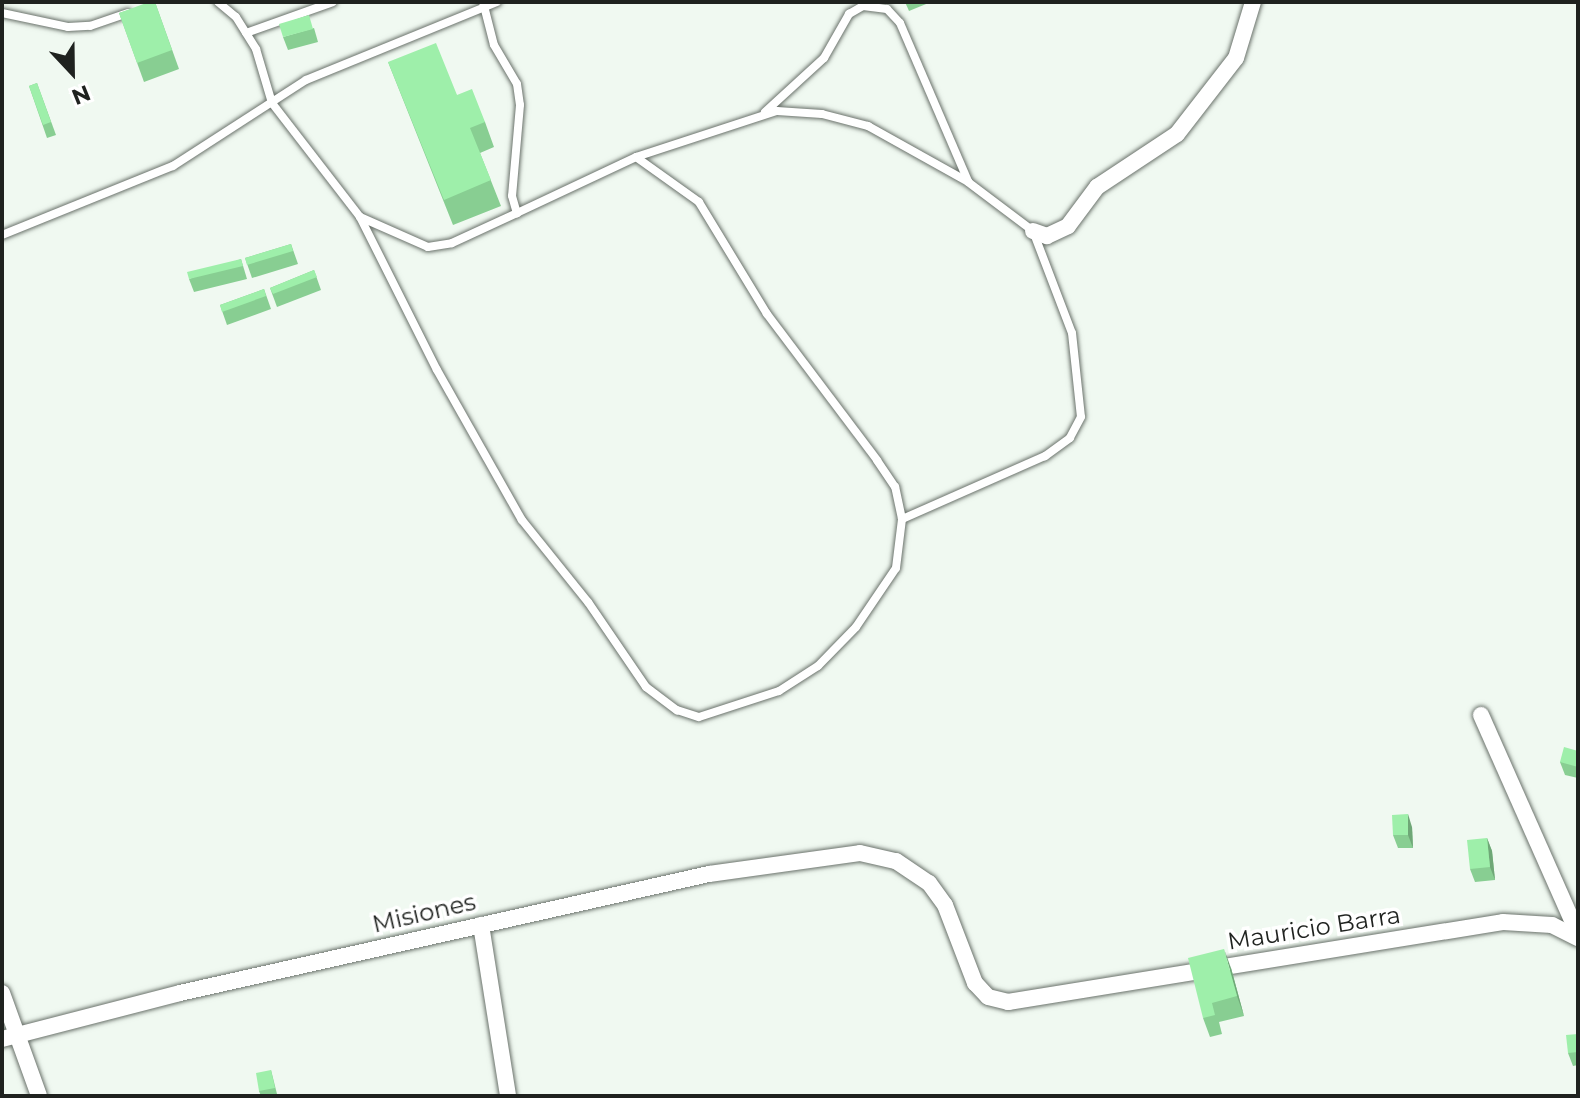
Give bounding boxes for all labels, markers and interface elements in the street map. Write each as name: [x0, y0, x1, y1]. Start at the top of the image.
north arrow: [32, 32, 112, 112]
text: N: [68, 79, 94, 111]
street label: Misiones: [370, 887, 478, 939]
street label: Mauricio Barra: [1225, 900, 1403, 956]

